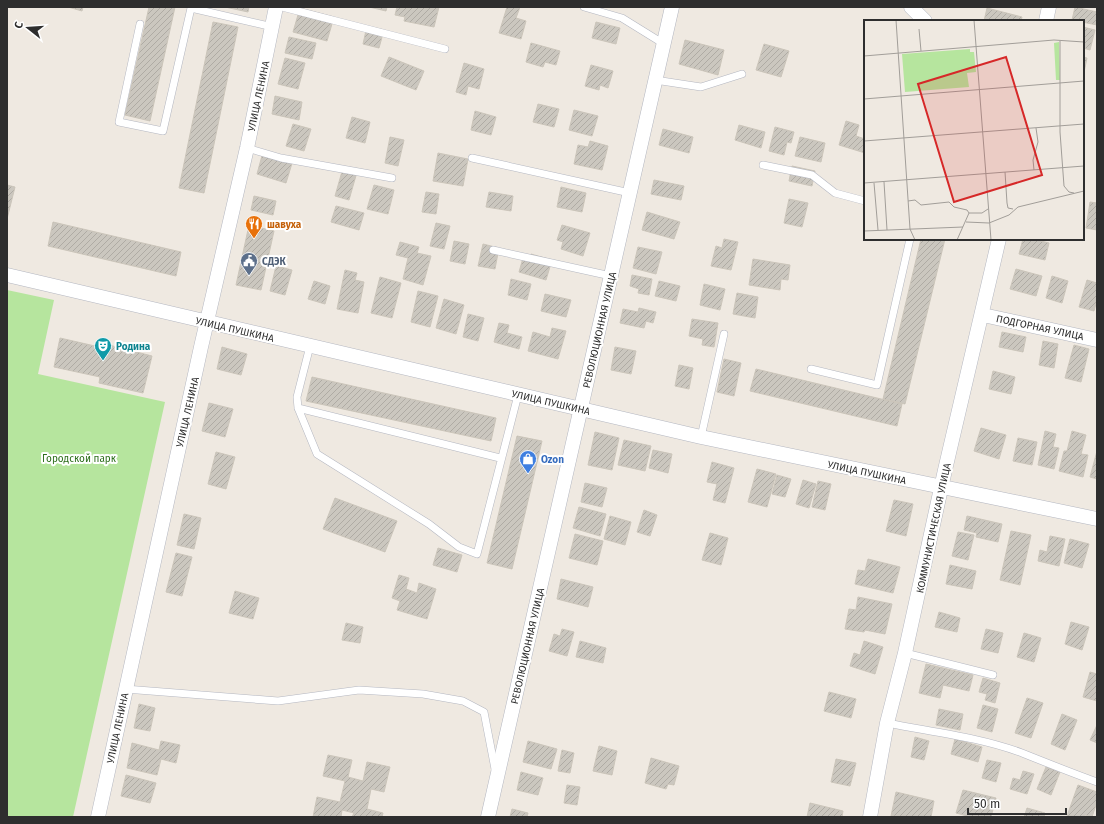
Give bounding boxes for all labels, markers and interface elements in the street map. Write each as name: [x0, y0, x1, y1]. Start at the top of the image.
north arrow: [8, 8, 48, 48]
text: С: [12, 20, 26, 30]
inset map: [864, 20, 1084, 240]
street label: УЛИЦА ЛЕНИНА: [246, 60, 272, 133]
restaurant icon: шавуха: [244, 214, 264, 239]
place label: шавуха: [267, 219, 302, 231]
public building icon: СДЭК: [239, 251, 259, 276]
place label: СДЭК: [262, 256, 286, 268]
street label: РЕВОЛЮЦИОННАЯ УЛИЦА: [581, 271, 619, 390]
street label: ПОДГОРНАЯ УЛИЦА: [995, 313, 1085, 343]
street label: УЛИЦА ПУШКИНА: [194, 315, 275, 345]
theatre icon: Родина: [93, 336, 113, 361]
place label: Родина: [116, 341, 151, 353]
street label: УЛИЦА ЛЕНИНА: [174, 376, 202, 449]
street label: УЛИЦА ПУШКИНА: [510, 388, 591, 418]
shop icon: Ozon: [518, 449, 538, 474]
park label: Городской парк: [42, 453, 117, 465]
place label: Ozon: [541, 454, 564, 466]
street label: УЛИЦА ПУШКИНА: [826, 459, 908, 487]
street label: КОММУНИСТИЧЕСКАЯ УЛИЦА: [914, 462, 954, 594]
street label: РЕВОЛЮЦИОННАЯ УЛИЦА: [509, 587, 547, 706]
street label: УЛИЦА ЛЕНИНА: [105, 692, 131, 765]
scale bar: [968, 790, 1066, 816]
text: 50 m: [974, 797, 1000, 811]

